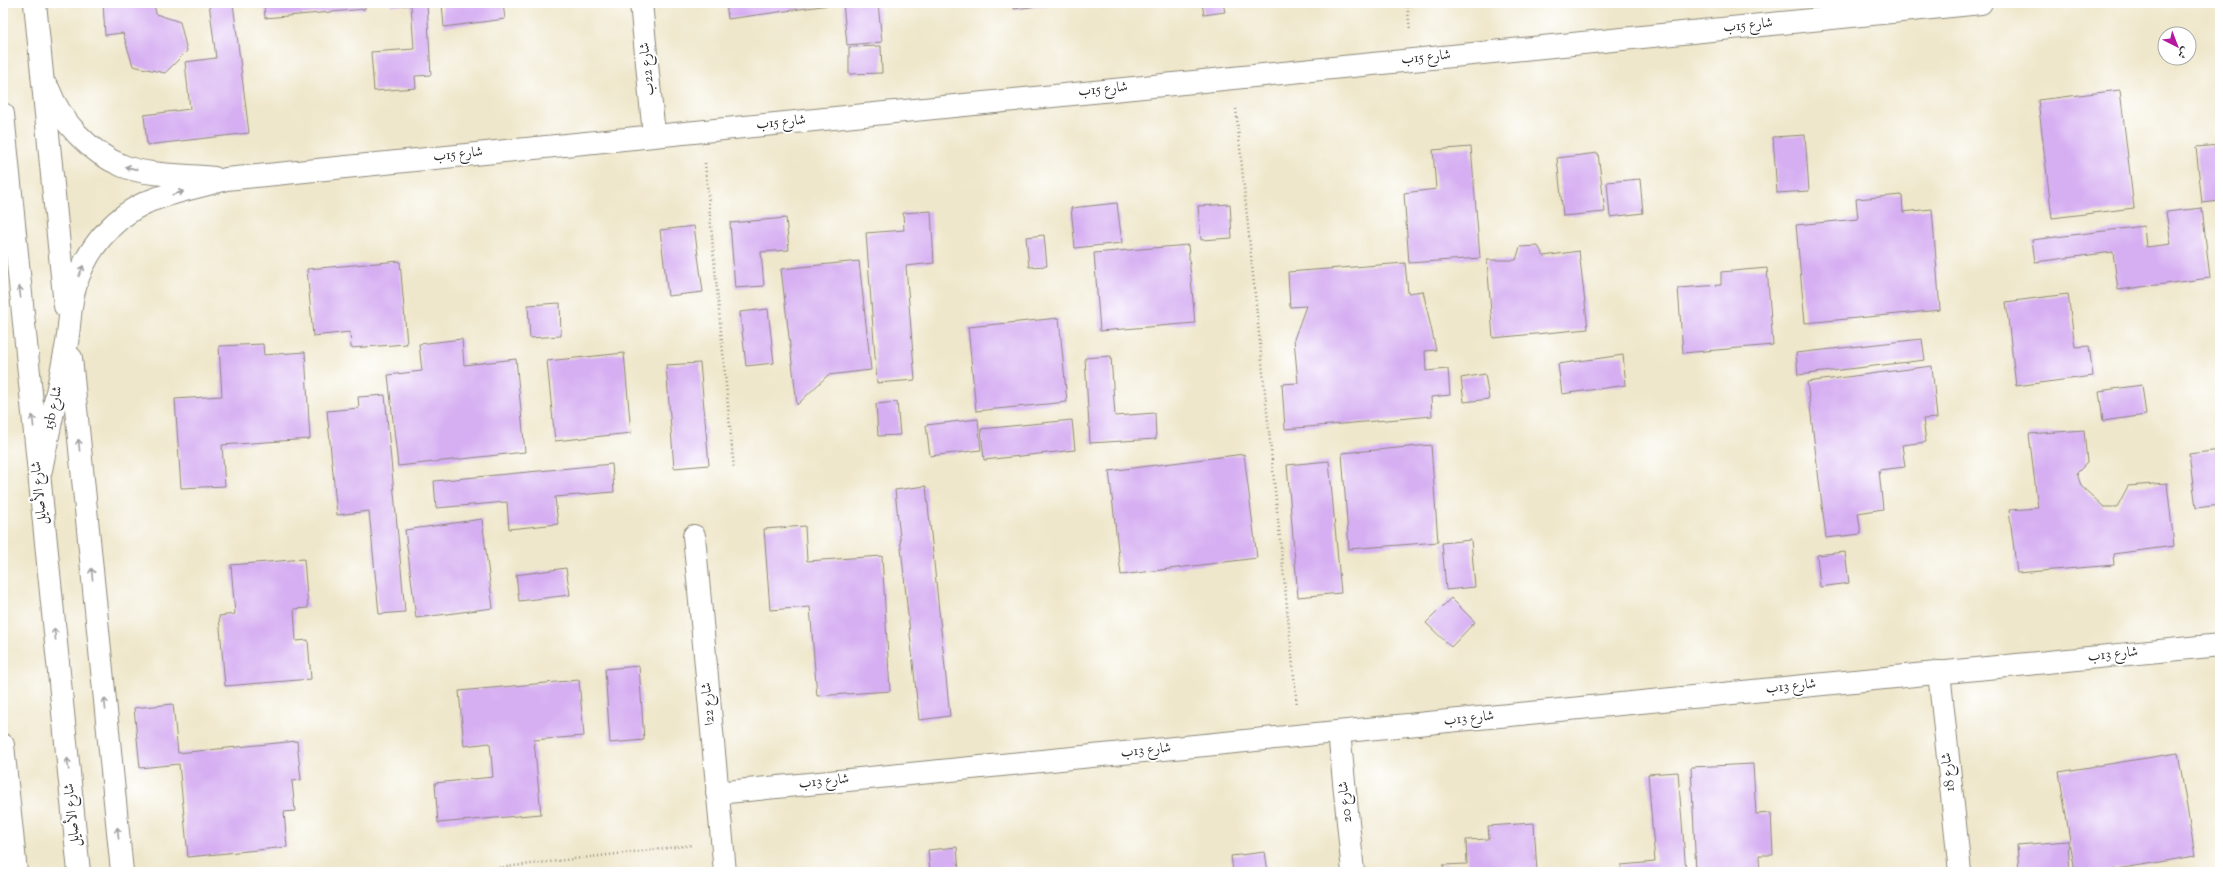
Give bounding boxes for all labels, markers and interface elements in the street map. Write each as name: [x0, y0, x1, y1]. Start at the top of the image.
street label: شارع 15ب: [1722, 13, 1774, 39]
north arrow: [2157, 26, 2197, 66]
street label: شارع 22ب: [635, 41, 661, 97]
text: ش: [2174, 43, 2192, 62]
street label: شارع 15ب: [1400, 45, 1452, 71]
street label: شارع 15ب: [1077, 77, 1129, 103]
street label: شارع 15ب: [755, 110, 807, 136]
street label: شارع 15ب: [432, 142, 484, 168]
one-way arrow: [125, 163, 138, 171]
one-way arrow: [172, 189, 185, 196]
one-way arrow: [78, 265, 85, 277]
one-way arrow: [17, 286, 24, 299]
street label: 15b شارع: [40, 384, 68, 432]
one-way arrow: [29, 415, 37, 428]
one-way arrow: [76, 439, 83, 452]
street label: شارع الأصايل: [25, 460, 53, 526]
one-way arrow: [89, 568, 96, 581]
one-way arrow: [51, 628, 58, 641]
street label: شارع 13ب: [2087, 642, 2139, 668]
street label: شارع 13ب: [1765, 674, 1817, 700]
street label: شارع 22ا: [697, 681, 721, 727]
one-way arrow: [102, 698, 109, 711]
street label: شارع 13ب: [1443, 706, 1495, 732]
street label: شارع 13ب: [1120, 738, 1172, 764]
street label: شارع 18: [1937, 751, 1961, 792]
one-way arrow: [64, 758, 71, 771]
street label: شارع 13ب: [798, 769, 850, 795]
street label: شارع 20: [1334, 780, 1358, 824]
street label: شارع الأصايل: [58, 782, 86, 848]
one-way arrow: [114, 827, 122, 840]

